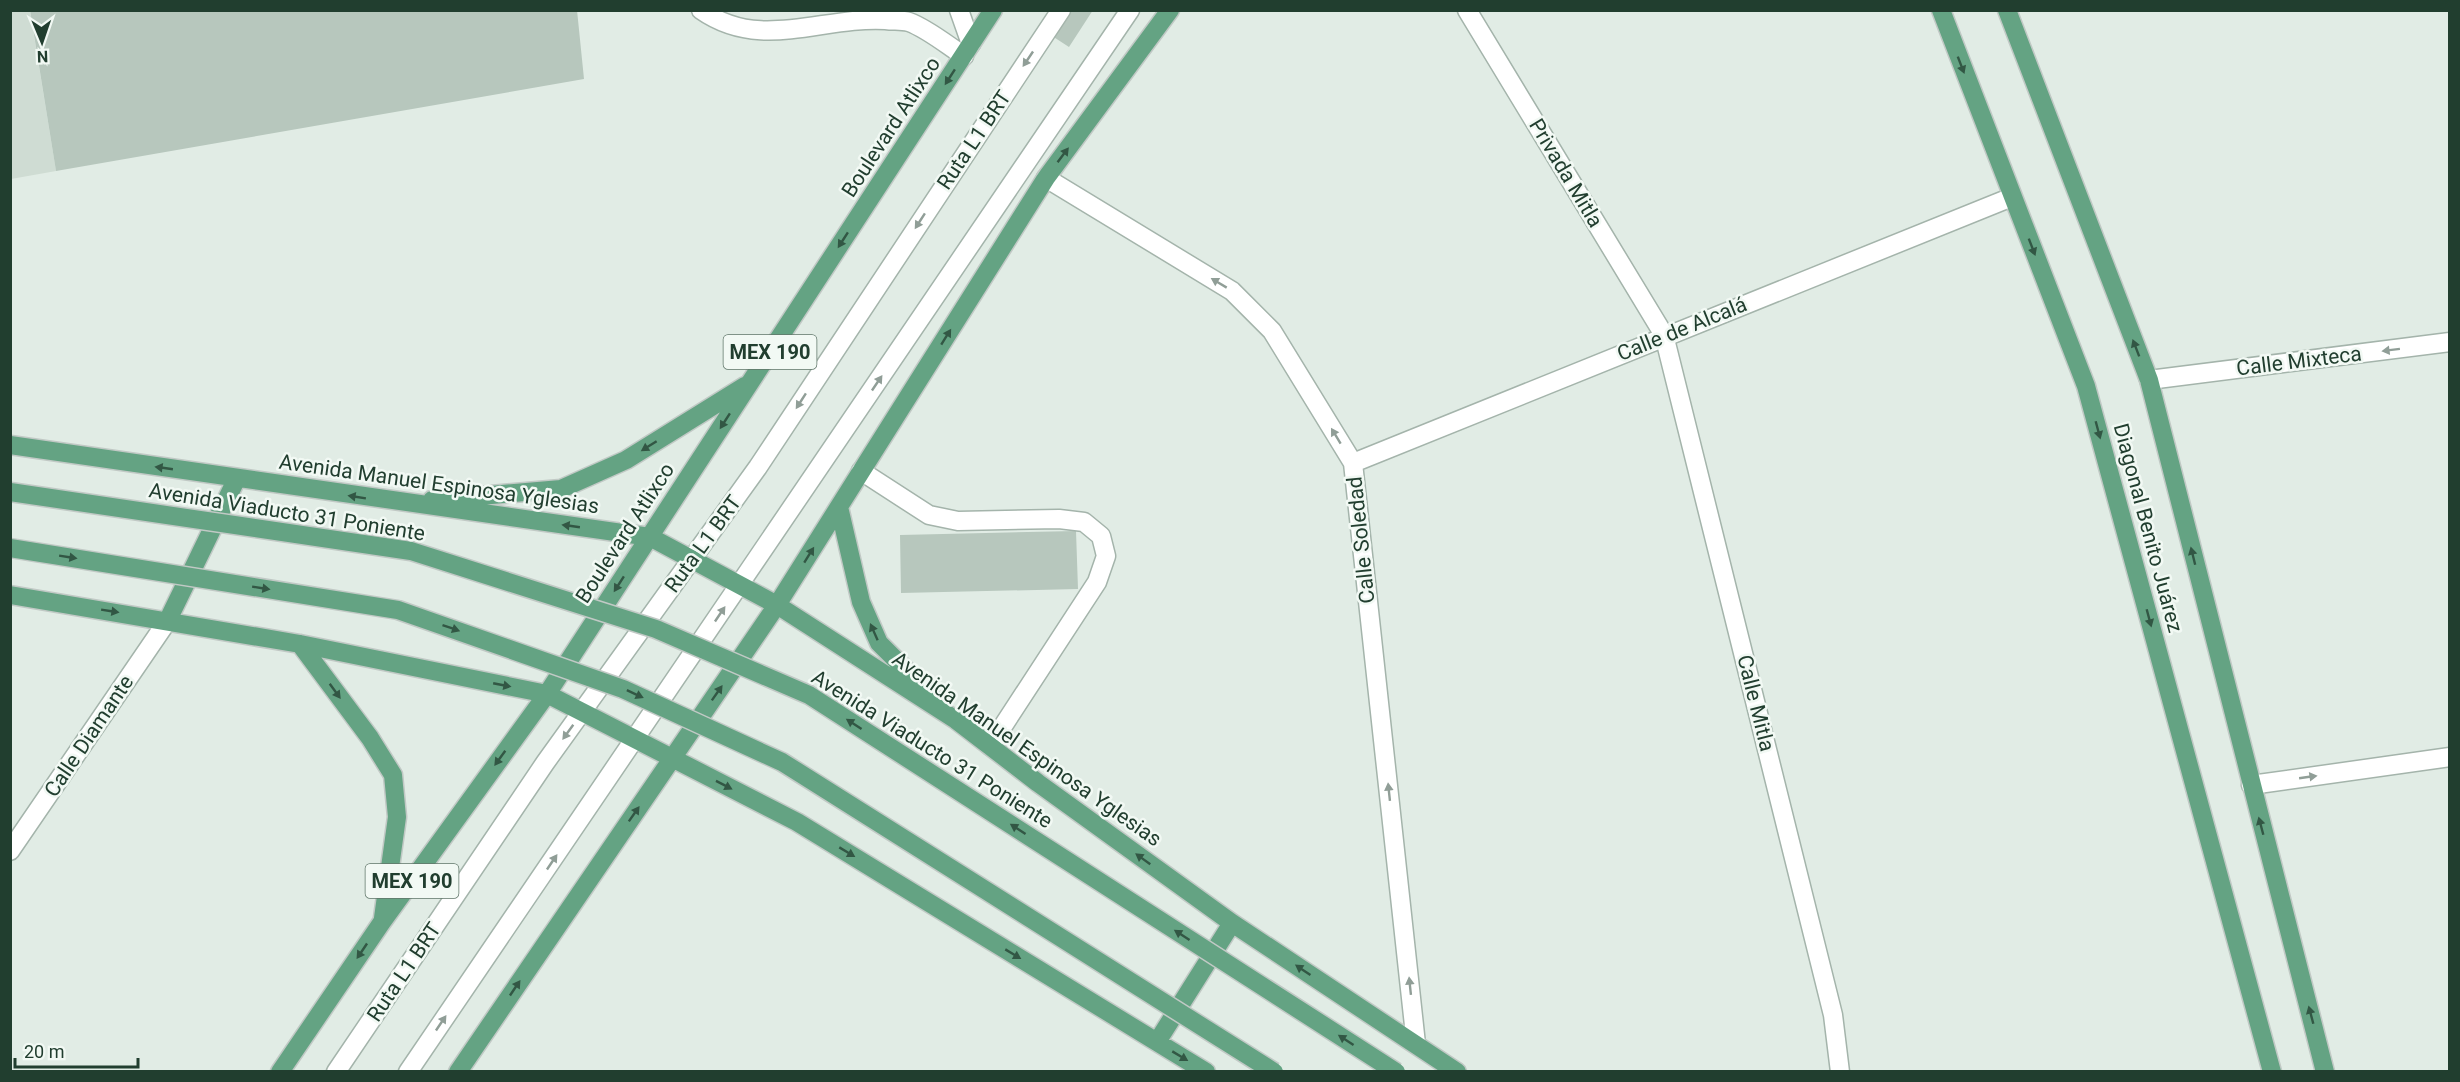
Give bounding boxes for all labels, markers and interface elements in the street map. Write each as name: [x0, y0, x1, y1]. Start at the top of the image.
north arrow: [12, 12, 72, 72]
text: N: [37, 47, 48, 66]
one-way arrow: [1023, 51, 1034, 67]
street label: Boulevard Atlixco: [837, 53, 945, 201]
one-way arrow: [1956, 57, 1966, 75]
one-way arrow: [945, 69, 956, 85]
street label: Ruta L1 BRT: [932, 86, 1016, 194]
street label: Privada Mitla: [1524, 114, 1608, 232]
one-way arrow: [1057, 148, 1069, 164]
one-way arrow: [914, 213, 926, 229]
one-way arrow: [838, 232, 849, 249]
one-way arrow: [2027, 238, 2037, 256]
one-way arrow: [1211, 278, 1227, 289]
street label: Calle de Alcalá: [1614, 292, 1750, 366]
one-way arrow: [940, 329, 951, 345]
road number: MEX 190: [724, 335, 816, 369]
one-way arrow: [2131, 338, 2141, 356]
street label: Calle Mixteca: [2235, 341, 2363, 381]
one-way arrow: [2382, 345, 2401, 354]
one-way arrow: [871, 376, 883, 392]
one-way arrow: [795, 393, 807, 409]
one-way arrow: [720, 413, 731, 430]
one-way arrow: [2094, 421, 2104, 439]
street label: Diagonal Benito Juárez: [2109, 421, 2187, 635]
one-way arrow: [1331, 428, 1342, 444]
one-way arrow: [641, 441, 657, 452]
street label: Avenida Manuel Espinosa Yglesias: [277, 450, 601, 518]
street label: Boulevard Atlixco: [571, 459, 679, 607]
one-way arrow: [155, 463, 174, 472]
street label: Calle Soledad: [1342, 475, 1380, 605]
street label: Avenida Viaducto 31 Poniente: [147, 478, 427, 546]
street label: Ruta L1 BRT: [660, 490, 747, 597]
one-way arrow: [347, 492, 366, 501]
one-way arrow: [561, 522, 580, 531]
one-way arrow: [803, 547, 814, 563]
one-way arrow: [2187, 547, 2197, 565]
one-way arrow: [59, 553, 78, 562]
one-way arrow: [613, 576, 624, 593]
one-way arrow: [252, 584, 271, 593]
one-way arrow: [714, 606, 725, 622]
one-way arrow: [100, 607, 119, 616]
one-way arrow: [2145, 609, 2155, 627]
one-way arrow: [870, 623, 879, 640]
one-way arrow: [442, 624, 460, 634]
street label: Avenida Manuel Espinosa Yglesias: [888, 647, 1166, 851]
street label: Calle Mitla: [1732, 652, 1780, 754]
street label: Avenida Viaducto 31 Poniente: [807, 665, 1057, 833]
street label: Calle Diamante: [40, 671, 138, 801]
one-way arrow: [493, 681, 512, 690]
one-way arrow: [329, 683, 341, 699]
one-way arrow: [711, 685, 723, 701]
one-way arrow: [626, 689, 644, 699]
one-way arrow: [846, 719, 862, 730]
one-way arrow: [562, 725, 574, 740]
one-way arrow: [494, 750, 506, 766]
one-way arrow: [2299, 772, 2318, 781]
one-way arrow: [715, 779, 733, 789]
one-way arrow: [1384, 783, 1393, 802]
one-way arrow: [628, 806, 640, 822]
one-way arrow: [2256, 817, 2266, 835]
one-way arrow: [1010, 824, 1026, 835]
one-way arrow: [839, 847, 855, 858]
one-way arrow: [1136, 853, 1151, 865]
one-way arrow: [546, 854, 557, 871]
road number: MEX 190: [366, 864, 458, 898]
street label: Ruta L1 BRT: [362, 918, 446, 1026]
one-way arrow: [1174, 929, 1190, 940]
one-way arrow: [357, 943, 368, 959]
one-way arrow: [1005, 948, 1021, 959]
one-way arrow: [1295, 964, 1312, 975]
one-way arrow: [1405, 977, 1415, 996]
one-way arrow: [509, 981, 521, 997]
one-way arrow: [2305, 1006, 2315, 1024]
one-way arrow: [435, 1016, 447, 1032]
scale bar: [15, 1031, 138, 1069]
one-way arrow: [1339, 1034, 1355, 1046]
text: 20 m: [24, 1041, 64, 1062]
one-way arrow: [1172, 1050, 1188, 1061]

